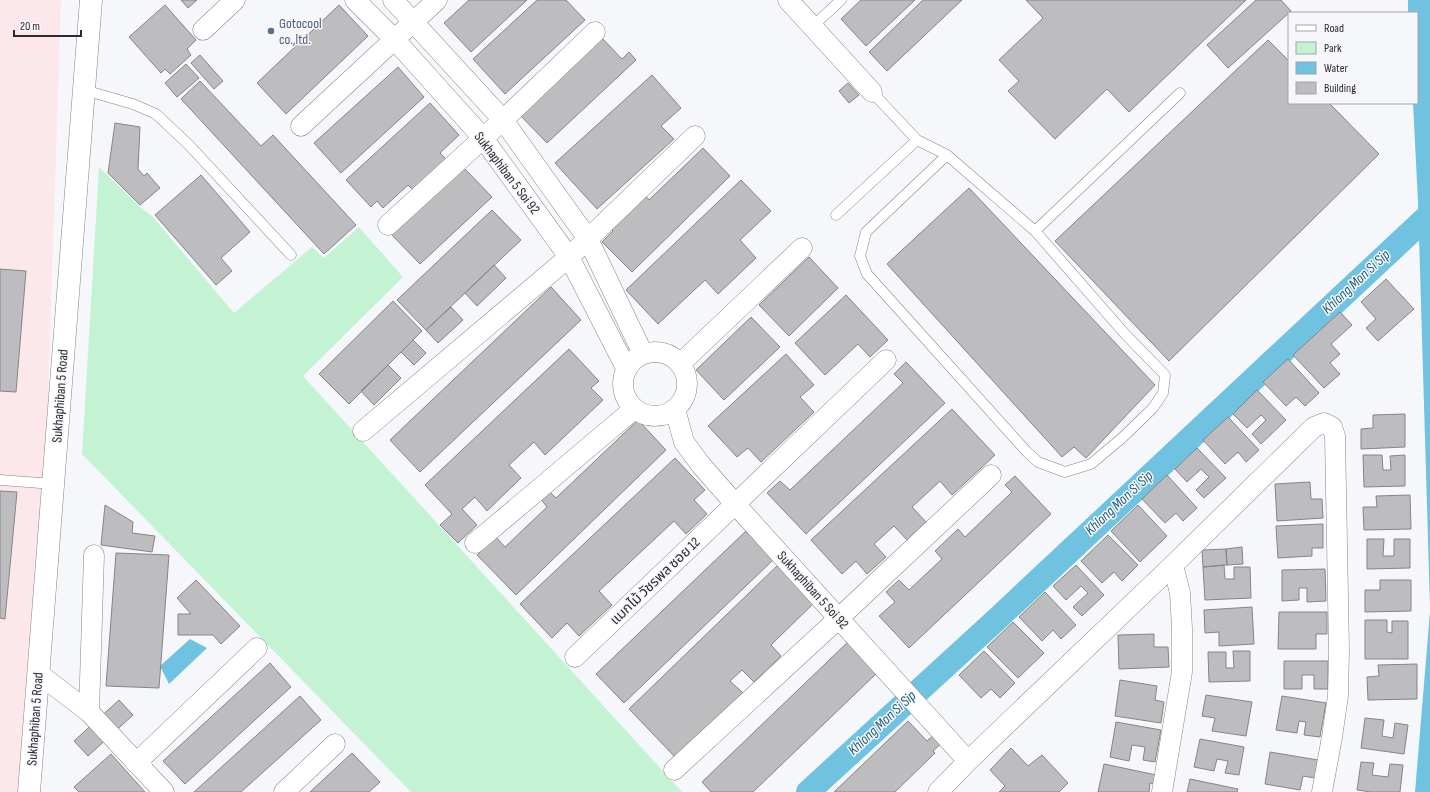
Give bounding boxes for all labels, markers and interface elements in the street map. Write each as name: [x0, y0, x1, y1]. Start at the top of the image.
scale bar: [14, 12, 81, 38]
legend: [1288, 12, 1418, 104]
place label: Gotocool co.,ltd.: [279, 15, 322, 48]
text: 20 m: [20, 19, 40, 34]
text: Road: [1324, 21, 1344, 36]
marker: Gotocool co.,ltd.: [266, 26, 276, 36]
text: Park: [1324, 41, 1342, 56]
text: Water: [1324, 61, 1348, 76]
text: Building: [1324, 81, 1356, 96]
street label: Sukhaphiban 5 Soi 92: [470, 128, 544, 218]
water label: Khlong Mon Si Sip: [1318, 246, 1394, 318]
street label: Sukhaphiban 5 Road: [48, 349, 72, 443]
water label: Khlong Mon Si Sip: [1081, 467, 1157, 539]
street label: แมกไม้ วัชรพล ซอย 12: [606, 534, 704, 628]
street label: Sukhaphiban 5 Soi 92: [774, 548, 853, 633]
street label: Sukhaphiban 5 Road: [23, 672, 47, 766]
water label: Khlong Mon Si Sip: [844, 687, 920, 759]

